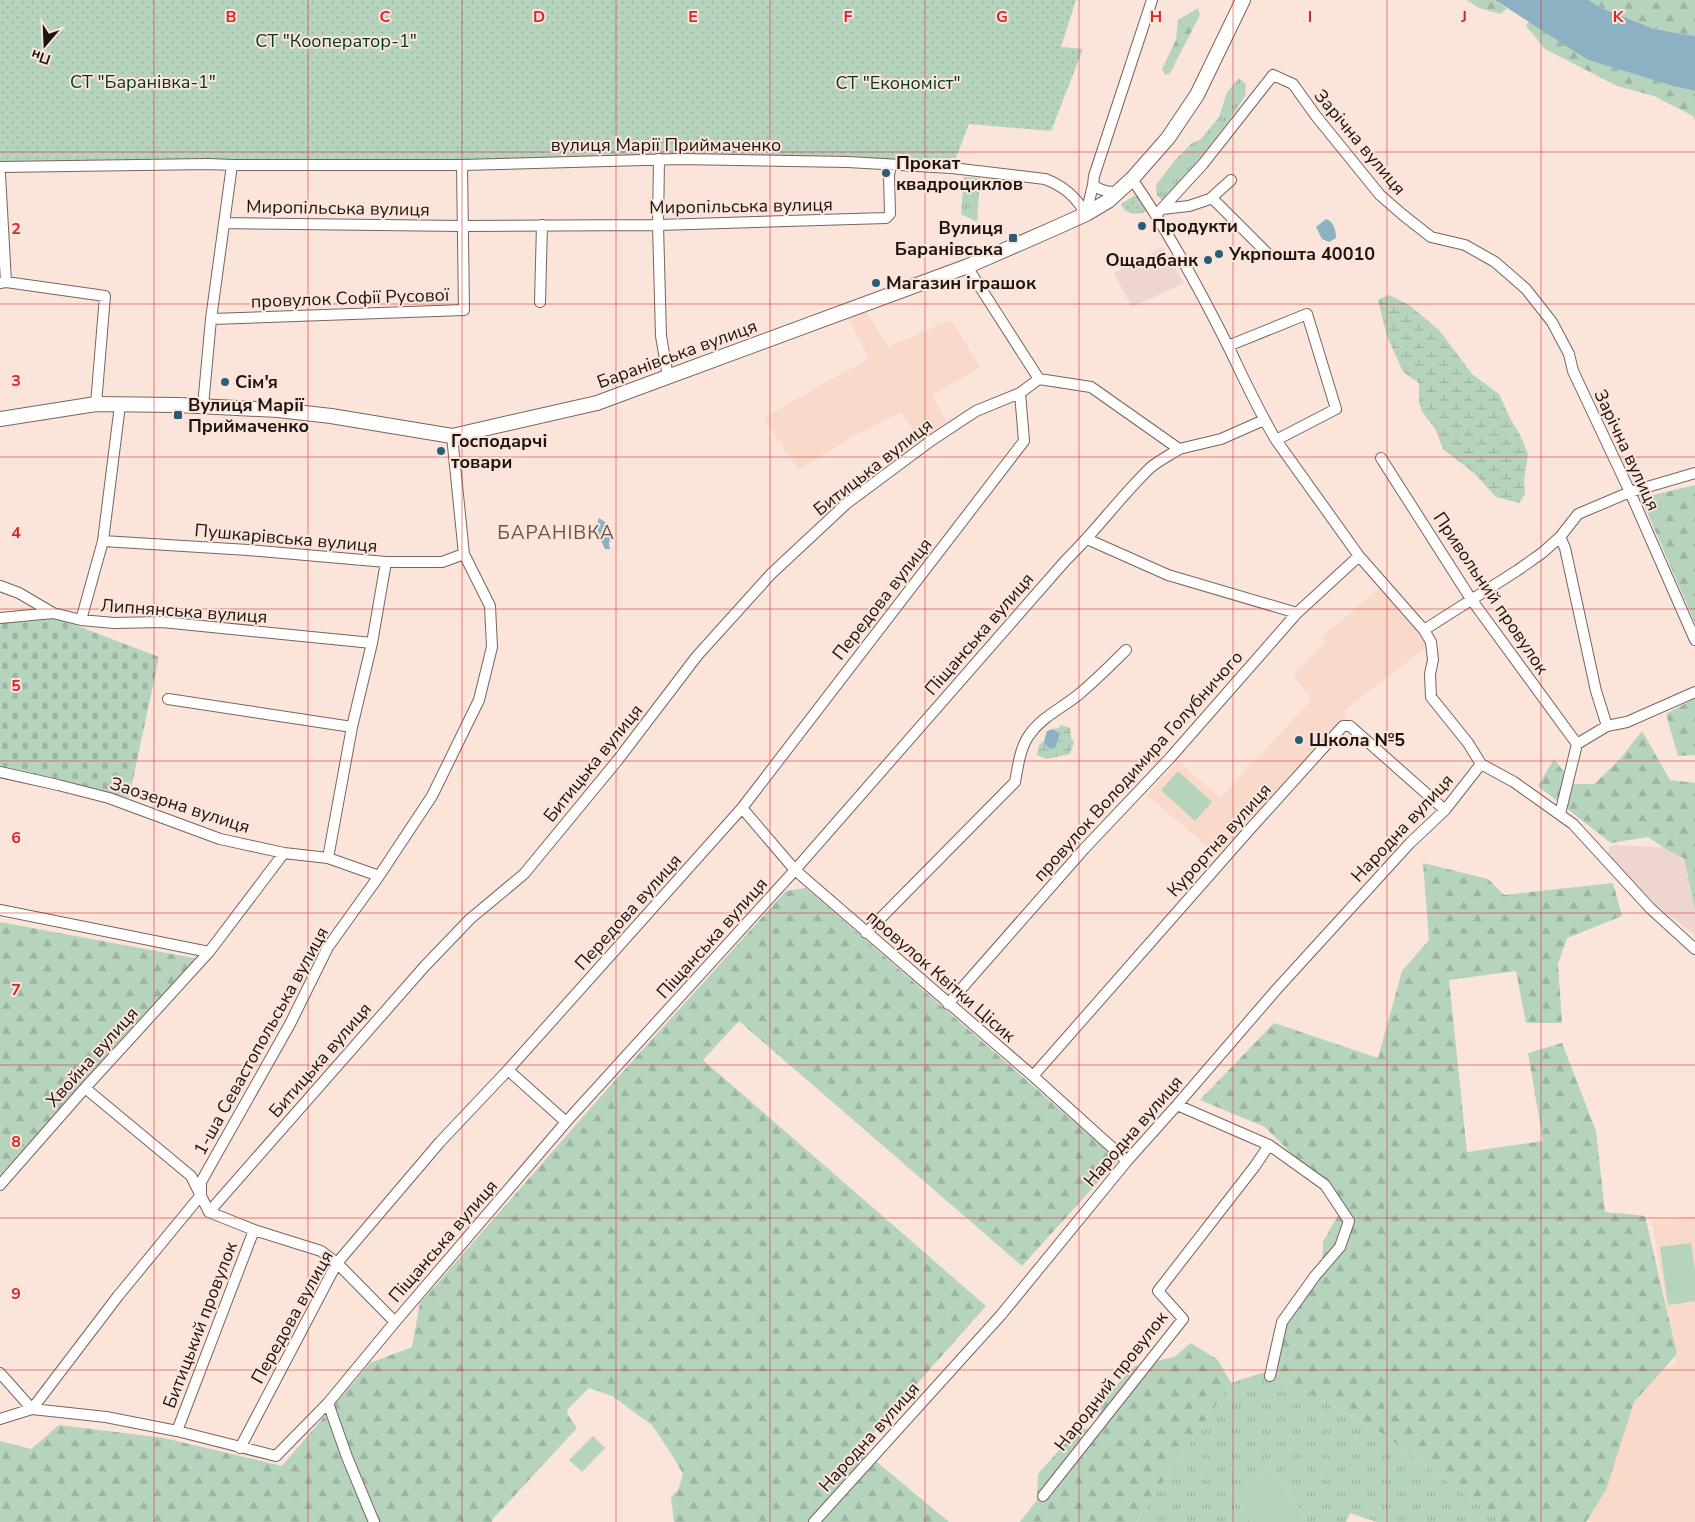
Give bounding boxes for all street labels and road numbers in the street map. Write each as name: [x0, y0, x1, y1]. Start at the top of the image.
street label: Зарічна вулиця: [1309, 84, 1411, 200]
street label: вулиця Марії Приймаченко: [551, 133, 781, 157]
street label: Миропільська вулиця: [649, 192, 833, 220]
street label: Миропільська вулиця: [246, 194, 430, 222]
street label: провулок Софії Русової: [250, 283, 450, 313]
street label: Баранівська вулиця: [594, 314, 760, 394]
street label: Зарічна вулиця: [1588, 386, 1666, 514]
street label: Битицька вулиця: [808, 413, 938, 521]
street label: Привольний провулок: [1428, 507, 1555, 679]
street label: Пушкарівська вулиця: [194, 518, 378, 558]
street label: Передова вулиця: [827, 533, 937, 665]
street label: Піщанська вулиця: [919, 568, 1039, 700]
street label: Липнянська вулиця: [100, 593, 268, 629]
street label: провулок Володимира Голубничого: [1028, 645, 1248, 887]
street label: Битицька вулиця: [538, 699, 648, 827]
street label: Народна вулиця: [1346, 769, 1458, 887]
street label: Заозерна вулиця: [107, 771, 253, 839]
street label: Курортна вулиця: [1162, 778, 1276, 902]
street label: Передова вулиця: [569, 849, 687, 975]
street label: Піщанська вулиця: [651, 872, 773, 1004]
street label: провулок Квітки Цісик: [861, 905, 1021, 1048]
street label: 1-ша Севастопольська вулиця: [188, 923, 334, 1159]
street label: Битицька вулиця: [263, 997, 377, 1123]
street label: Хвойна вулиця: [41, 1002, 143, 1112]
street label: Народна вулиця: [1078, 1070, 1188, 1192]
street label: Піщанська вулиця: [383, 1175, 503, 1307]
street label: Битицький провулок: [157, 1238, 243, 1412]
street label: Передова вулиця: [245, 1246, 339, 1388]
street label: Народний провулок: [1049, 1306, 1173, 1456]
street label: Народна вулиця: [813, 1377, 925, 1497]

